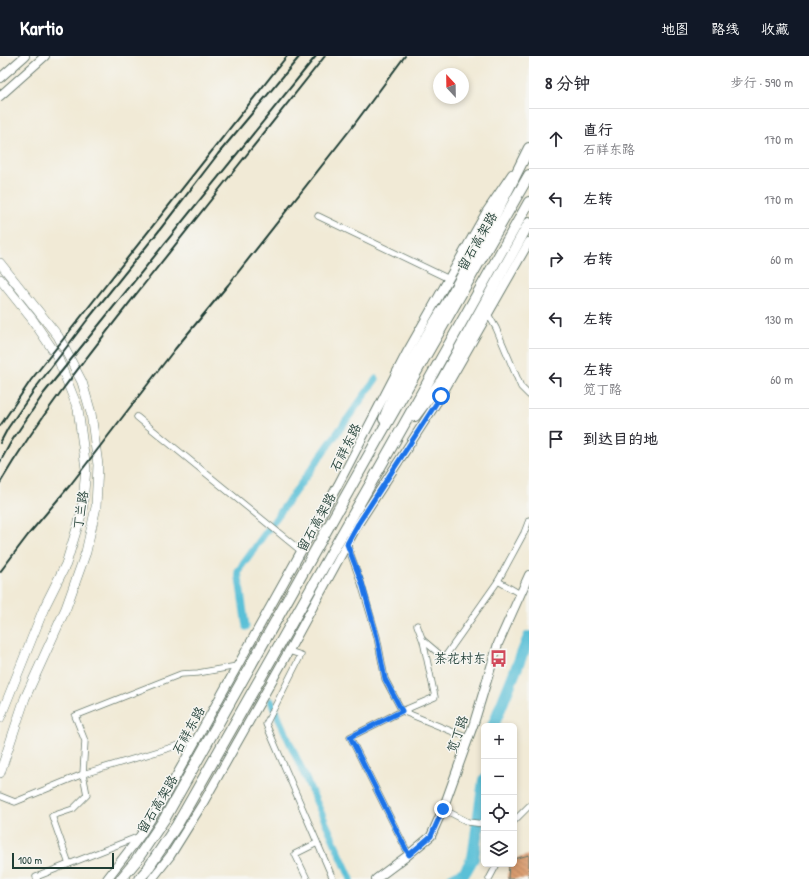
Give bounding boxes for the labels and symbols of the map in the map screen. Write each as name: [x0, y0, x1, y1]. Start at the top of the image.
north arrow: [433, 68, 469, 104]
street label: 留石高架路: [453, 208, 501, 274]
route start: [432, 387, 450, 405]
street label: 石祥东路: [325, 420, 365, 474]
street label: 丁兰路: [68, 489, 92, 531]
street label: 留石高架路: [292, 489, 340, 555]
bus stop icon: 茶花村东: [489, 648, 509, 668]
place label: 茶花村东: [434, 649, 486, 667]
street label: 石祥东路: [168, 703, 208, 757]
street label: 笕丁路: [442, 713, 472, 755]
street label: 留石高架路: [133, 772, 181, 836]
route end: [434, 800, 452, 818]
scale bar: [12, 851, 114, 870]

